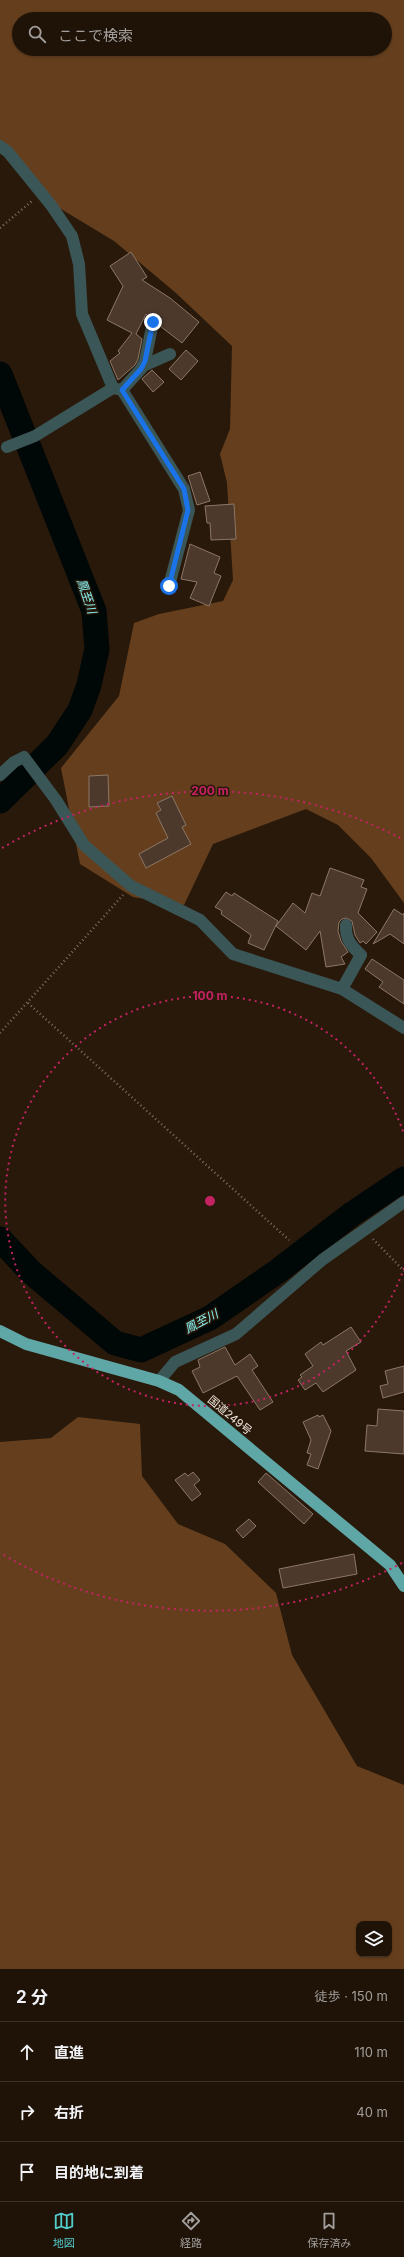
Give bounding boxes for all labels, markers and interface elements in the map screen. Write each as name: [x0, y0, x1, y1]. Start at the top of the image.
search box: [12, 12, 392, 56]
icon: search: [26, 23, 48, 45]
text: ここで検索: [58, 26, 133, 45]
route end: [144, 313, 162, 331]
water label: 鳳至川: [74, 577, 101, 617]
route start: [160, 577, 178, 595]
text: 200 m: [191, 783, 229, 798]
text: 100 m: [192, 988, 228, 1003]
centre of rings: [203, 1194, 217, 1208]
water label: 鳳至川: [182, 1305, 222, 1336]
street label: 国道249号: [205, 1392, 255, 1438]
map controls: [356, 1921, 392, 1957]
button: layers: [356, 1921, 392, 1957]
text: 2 分: [16, 1987, 48, 2007]
text: 徒歩 · 150 m: [315, 1988, 388, 2004]
icon: ahead: [16, 2041, 38, 2063]
text: 直進: [54, 2043, 84, 2062]
text: 110 m: [354, 2044, 388, 2060]
icon: right: [16, 2101, 38, 2123]
text: 右折: [54, 2103, 84, 2122]
text: 40 m: [356, 2104, 388, 2120]
icon: arrive: [16, 2161, 38, 2183]
text: 目的地に到着: [54, 2163, 144, 2182]
tab: 地図: [53, 2210, 75, 2250]
tab: 経路: [180, 2210, 202, 2250]
tab: 保存済み: [307, 2210, 351, 2250]

